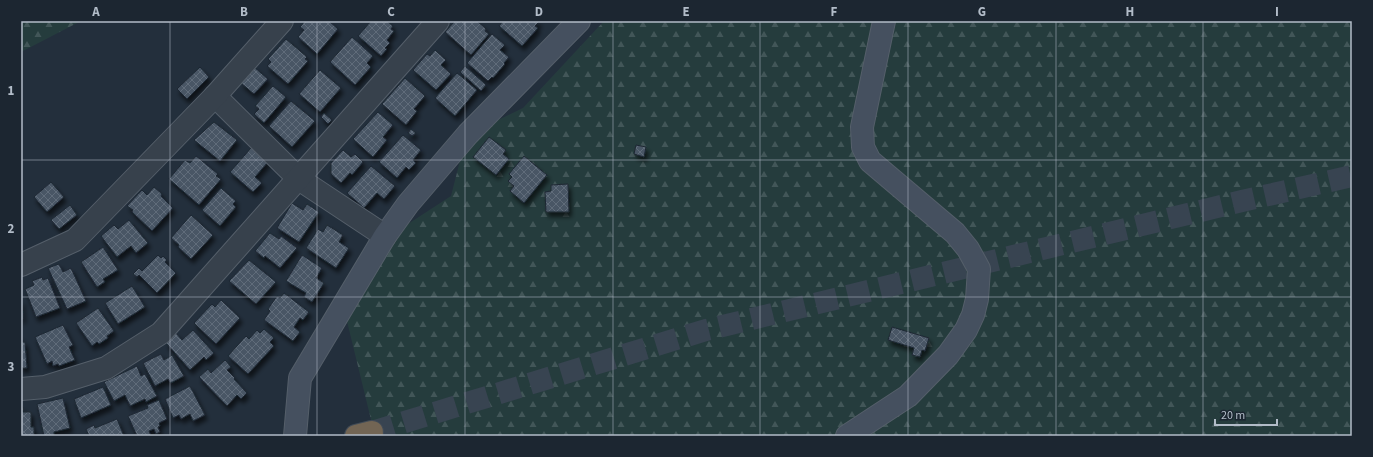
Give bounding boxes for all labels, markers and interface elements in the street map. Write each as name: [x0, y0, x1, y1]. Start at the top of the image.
text: A: [91, 3, 100, 21]
text: B: [240, 3, 248, 21]
text: C: [387, 3, 395, 21]
text: D: [535, 3, 543, 21]
text: E: [682, 3, 690, 21]
text: F: [831, 3, 838, 21]
text: G: [978, 3, 986, 21]
text: H: [1126, 3, 1134, 21]
text: I: [1275, 3, 1279, 21]
text: 1: [8, 82, 15, 100]
text: 2: [8, 220, 15, 238]
text: 3: [8, 358, 15, 376]
scale bar: [1215, 401, 1277, 427]
text: 20 m: [1221, 407, 1245, 424]

